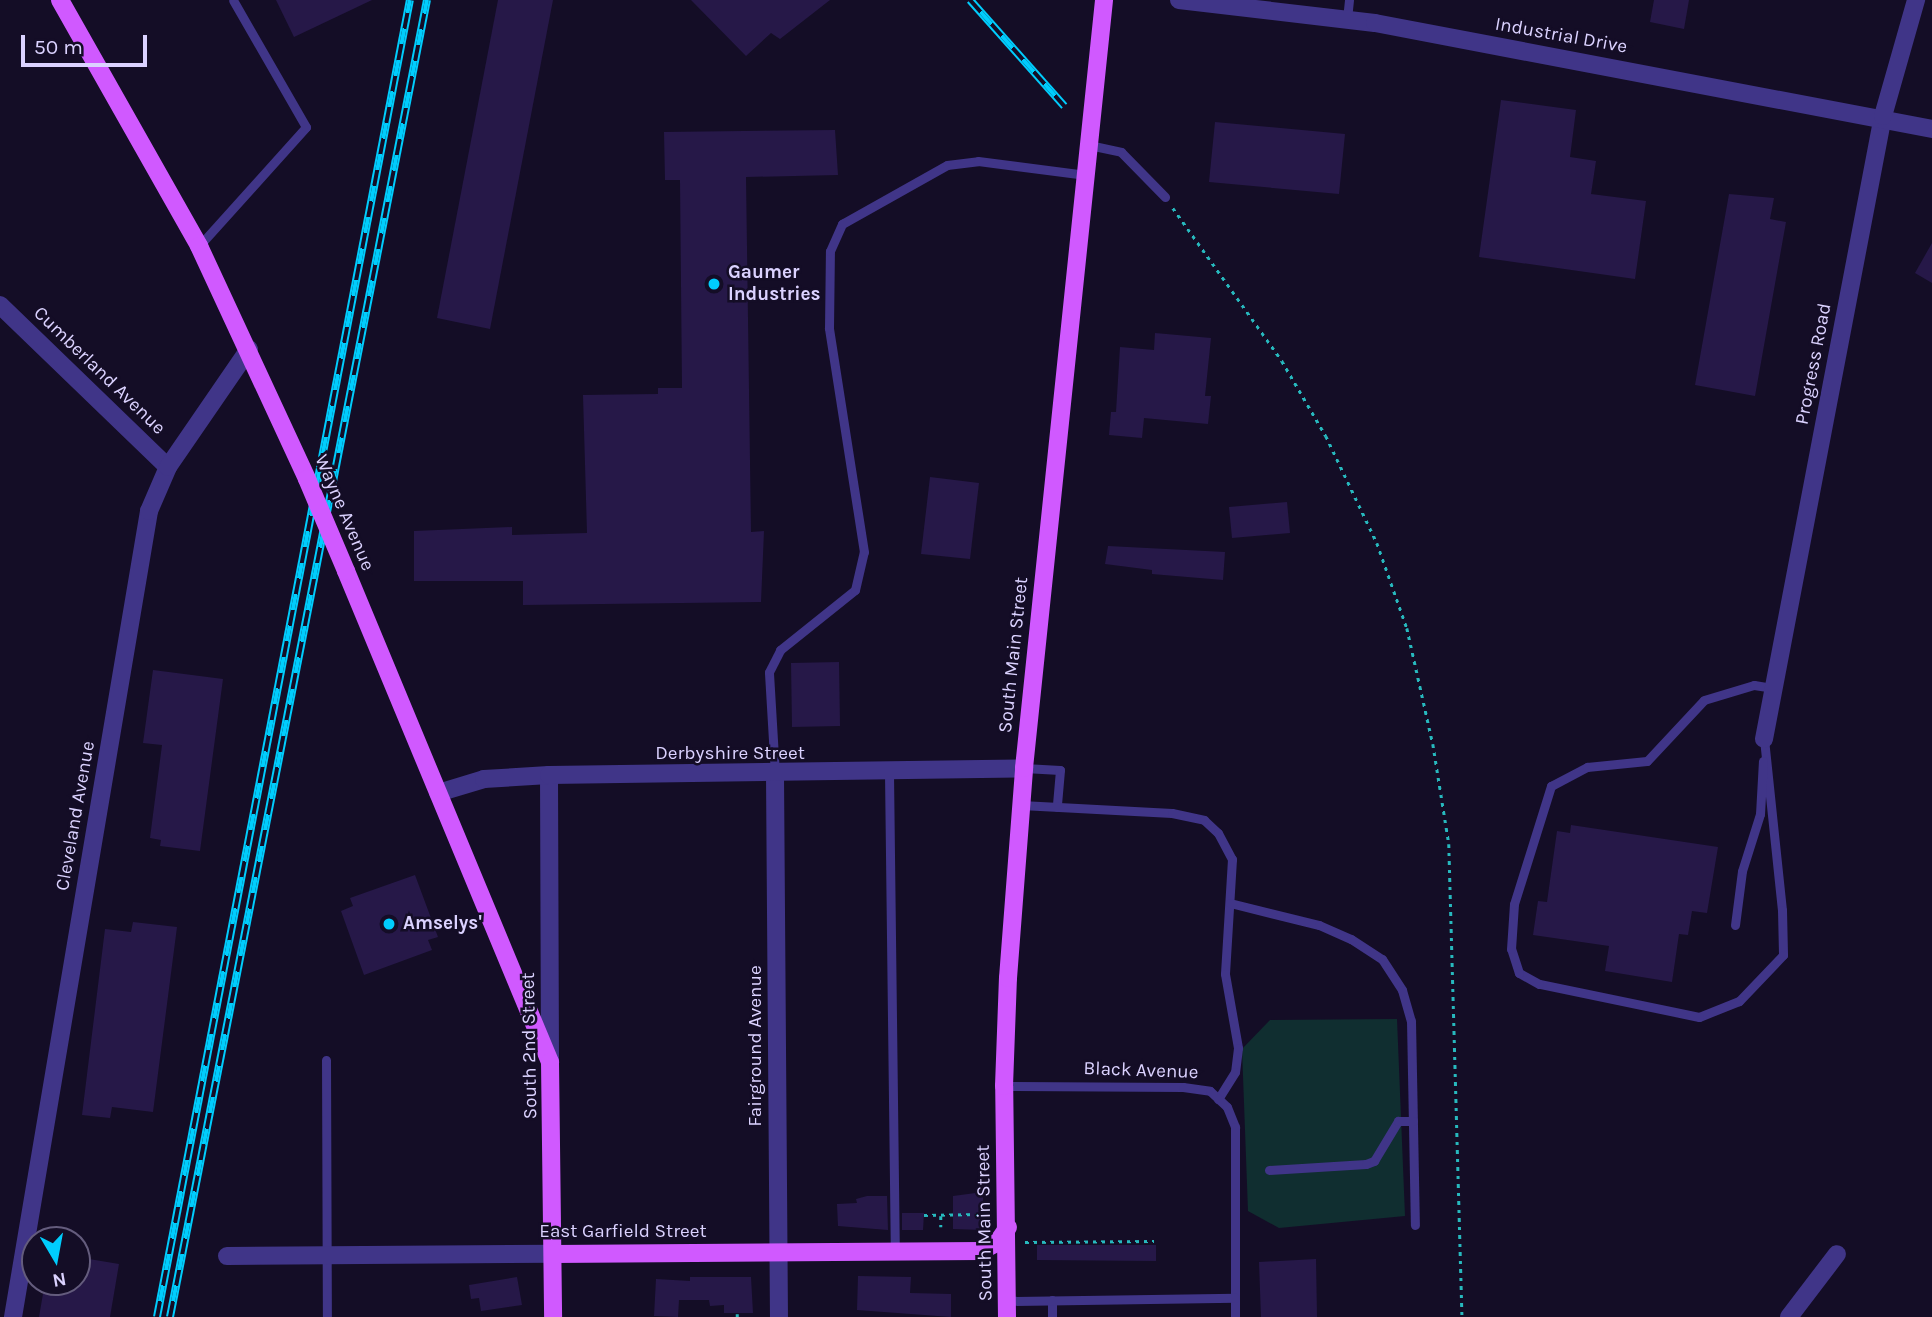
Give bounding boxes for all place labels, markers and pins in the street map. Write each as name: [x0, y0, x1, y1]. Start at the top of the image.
place label: Gaumer Industries: [728, 262, 821, 306]
marker: Gaumer Industries: [706, 276, 722, 292]
place label: Amselys': [403, 913, 482, 935]
marker: Amselys': [381, 916, 397, 932]

